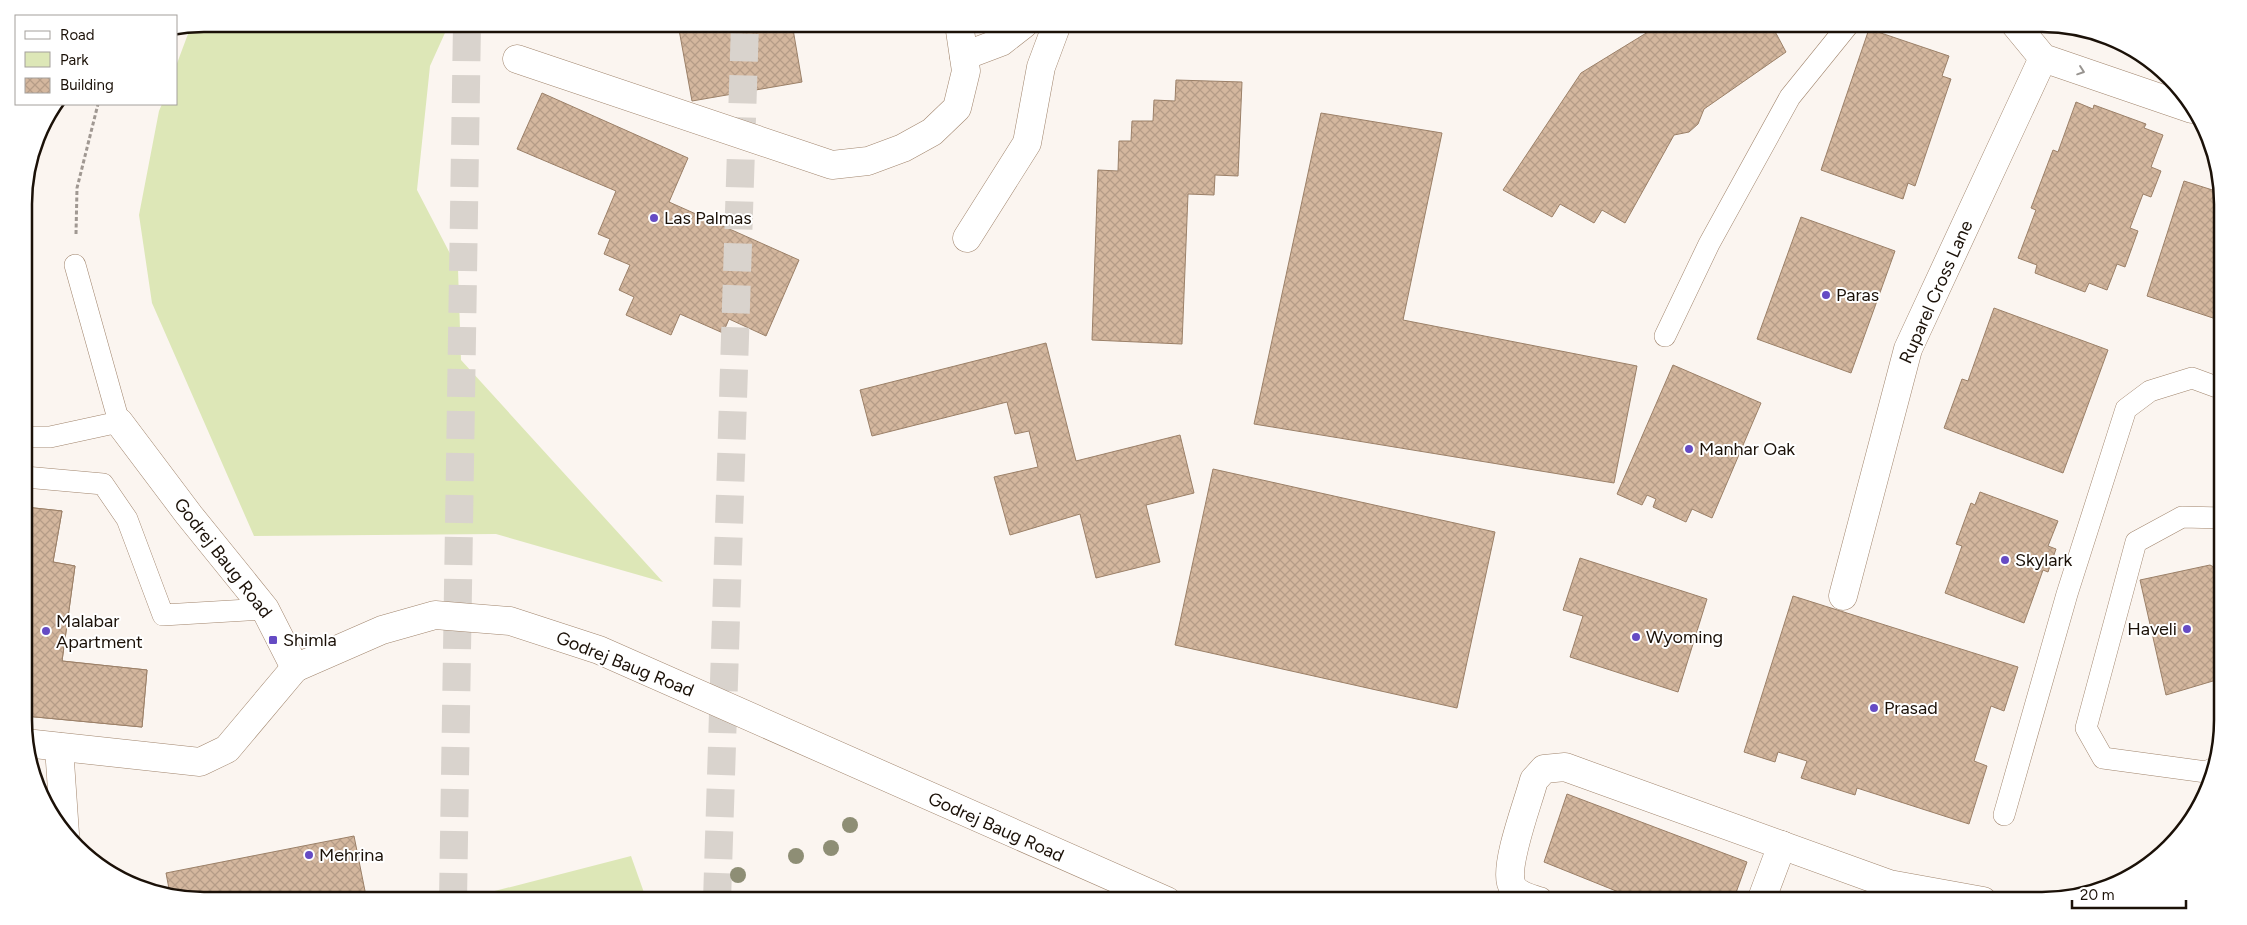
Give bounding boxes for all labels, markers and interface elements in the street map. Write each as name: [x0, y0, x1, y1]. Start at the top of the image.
legend: [15, 15, 178, 105]
text: Road: [60, 26, 95, 44]
text: Park: [60, 51, 89, 69]
one-way arrow: [2076, 65, 2084, 75]
text: Building: [60, 76, 114, 94]
place label: Las Palmas: [664, 207, 752, 229]
marker: Las Palmas: [648, 212, 660, 224]
street label: Ruparel Cross Lane: [1895, 217, 1978, 367]
place label: Paras: [1836, 284, 1879, 306]
marker: Paras: [1820, 289, 1832, 301]
place label: Manhar Oak: [1699, 438, 1795, 460]
marker: Manhar Oak: [1683, 443, 1695, 455]
street label: Godrej Baug Road: [169, 493, 277, 623]
place label: Skylark: [2015, 549, 2072, 571]
marker: Skylark: [1999, 554, 2011, 566]
place label: Malabar Apartment: [56, 610, 143, 653]
place label: Haveli: [2127, 618, 2177, 640]
marker: Haveli: [2181, 623, 2193, 635]
marker: Malabar Apartment: [40, 625, 52, 637]
street label: Godrej Baug Road: [553, 626, 697, 702]
place label: Wyoming: [1646, 626, 1723, 648]
place label: Shimla: [283, 629, 337, 651]
marker: Wyoming: [1630, 631, 1642, 643]
marker: Shimla: [267, 634, 279, 646]
place label: Prasad: [1884, 697, 1938, 719]
marker: Prasad: [1868, 702, 1880, 714]
street label: Godrej Baug Road: [925, 787, 1067, 867]
place label: Mehrina: [319, 844, 384, 866]
marker: Mehrina: [303, 849, 315, 861]
scale bar: [2072, 878, 2186, 910]
text: 20 m: [2080, 886, 2114, 904]

